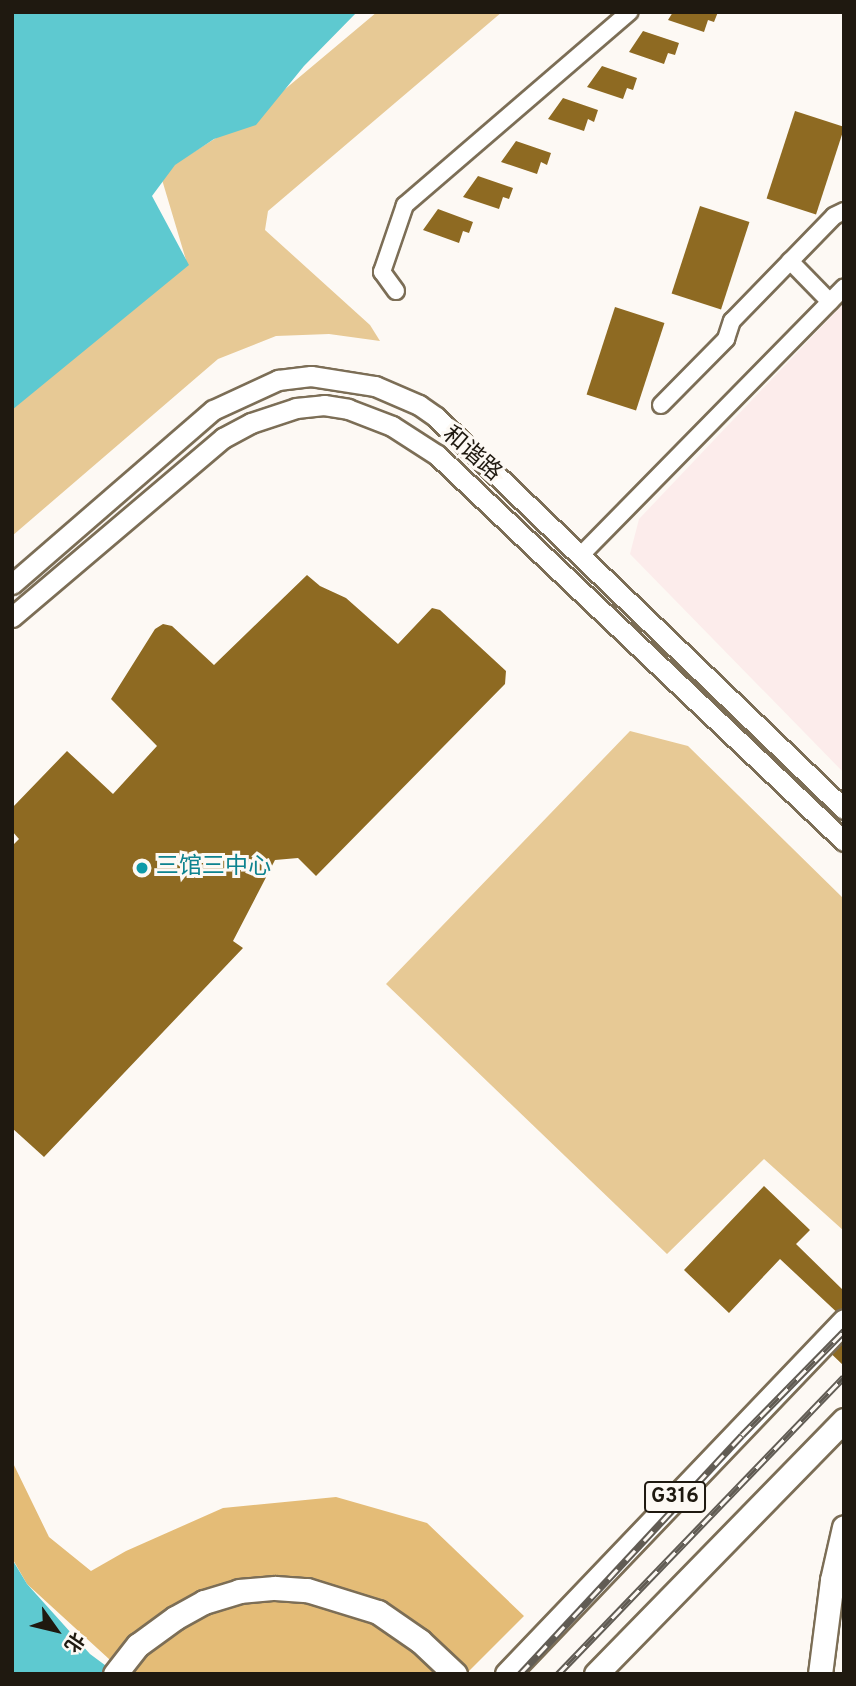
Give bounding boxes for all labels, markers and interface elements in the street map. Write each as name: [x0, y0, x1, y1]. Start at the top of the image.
street label: 和谐路: [436, 422, 506, 488]
place label: 三馆三中心: [156, 854, 271, 882]
marker: 三馆三中心: [134, 860, 150, 876]
road number: G316: [644, 1480, 706, 1514]
north arrow: [21, 1595, 91, 1665]
text: 北: [58, 1627, 89, 1656]

